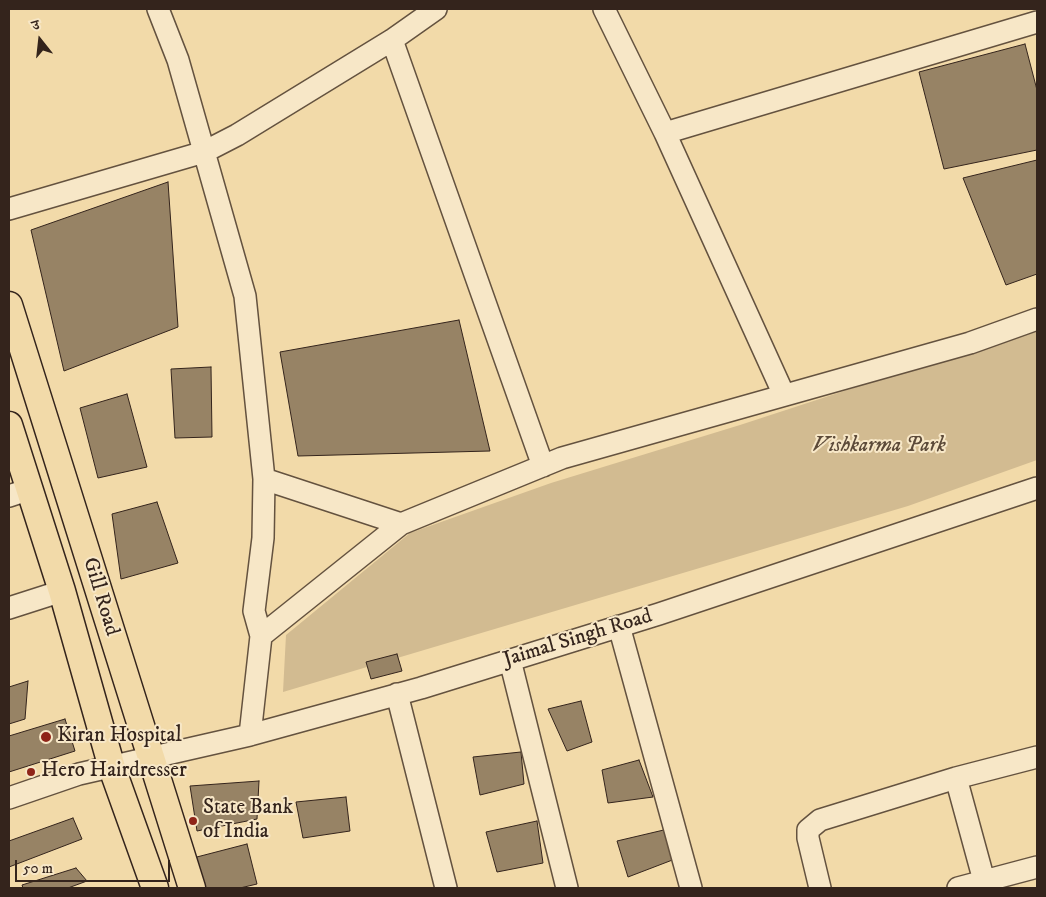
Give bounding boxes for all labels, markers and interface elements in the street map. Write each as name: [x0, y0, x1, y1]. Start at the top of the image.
north arrow: [15, 15, 65, 65]
text: उ: [30, 16, 42, 35]
park label: Vishkarma Park: [812, 434, 946, 460]
street label: Gill Road: [76, 555, 124, 639]
street label: Jaimal Singh Road: [500, 604, 656, 674]
place label: Kiran Hospital: [57, 724, 182, 750]
marker: Kiran Hospital: [39, 730, 53, 744]
place label: Hero Hairdresser: [41, 759, 187, 785]
marker: Hero Hairdresser: [25, 766, 37, 778]
place label: State Bank of India: [203, 796, 293, 846]
marker: State Bank of India: [187, 815, 199, 827]
scale bar: [18, 850, 172, 882]
text: 50 m: [23, 859, 53, 878]

